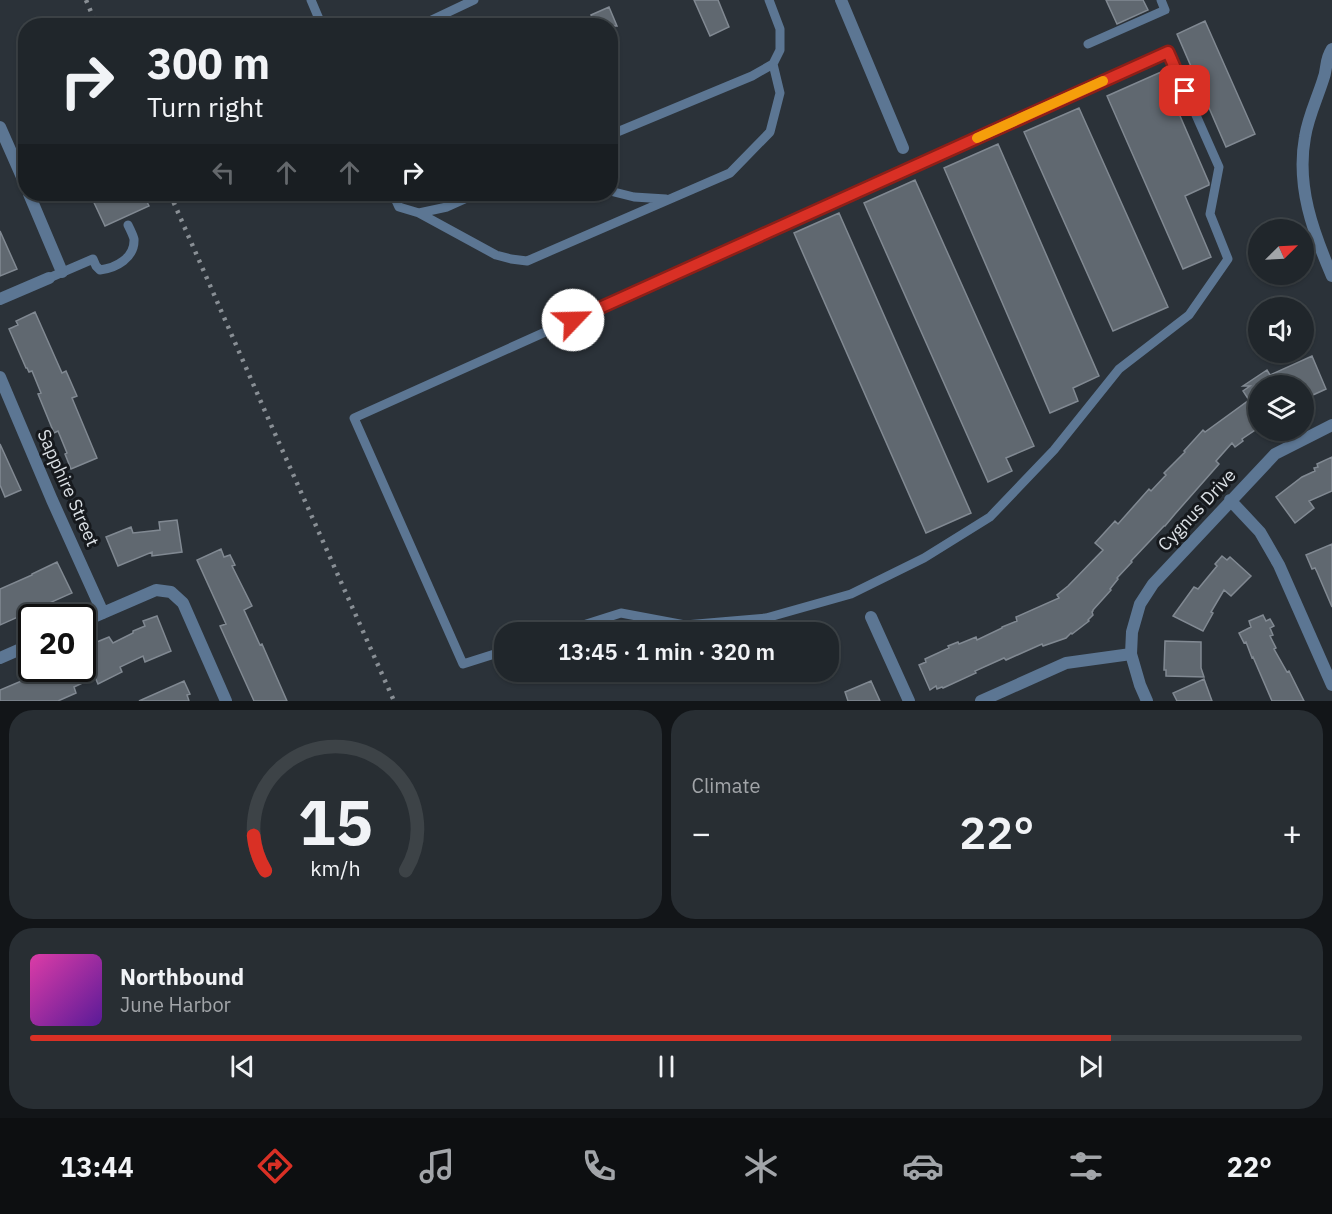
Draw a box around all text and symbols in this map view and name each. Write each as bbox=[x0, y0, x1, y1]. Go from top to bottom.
text: 300 m bbox=[147, 36, 270, 91]
icon: right bbox=[48, 42, 126, 120]
pin bbox=[1159, 65, 1210, 116]
icon: arrive bbox=[1168, 74, 1201, 107]
text: Turn right bbox=[147, 89, 264, 124]
icon: left bbox=[207, 156, 240, 189]
icon: ahead bbox=[270, 156, 303, 189]
icon: ahead bbox=[333, 156, 366, 189]
icon: right bbox=[396, 156, 429, 189]
north arrow bbox=[1248, 219, 1314, 285]
map controls bbox=[1248, 219, 1314, 441]
position arrow bbox=[541, 288, 605, 352]
button: sound bbox=[1248, 297, 1314, 363]
button: layers bbox=[1248, 375, 1314, 441]
street label: Sapphire Street bbox=[32, 426, 105, 550]
street label: Cygnus Drive bbox=[1153, 464, 1241, 556]
speed limit sign: 20 bbox=[18, 604, 96, 682]
text: 13:45 · 1 min · 320 m bbox=[558, 637, 775, 666]
text: Climate bbox=[692, 772, 760, 799]
text: 15 bbox=[298, 781, 373, 862]
text: 22° bbox=[959, 803, 1034, 861]
text: − bbox=[692, 811, 711, 854]
text: + bbox=[1282, 811, 1302, 854]
text: km/h bbox=[310, 855, 360, 883]
text: Northbound bbox=[120, 962, 244, 991]
text: June Harbor bbox=[120, 991, 231, 1018]
icon: previous bbox=[226, 1050, 259, 1083]
icon: pause bbox=[650, 1050, 683, 1083]
icon: next bbox=[1074, 1050, 1107, 1083]
icon: directions bbox=[254, 1145, 296, 1187]
icon: music bbox=[416, 1145, 458, 1187]
icon: phone bbox=[578, 1145, 620, 1187]
icon: climate bbox=[740, 1145, 782, 1187]
icon: car bbox=[902, 1145, 944, 1187]
icon: filters bbox=[1065, 1145, 1107, 1187]
text: 13:44 bbox=[60, 1149, 134, 1184]
text: 22° bbox=[1227, 1149, 1272, 1184]

